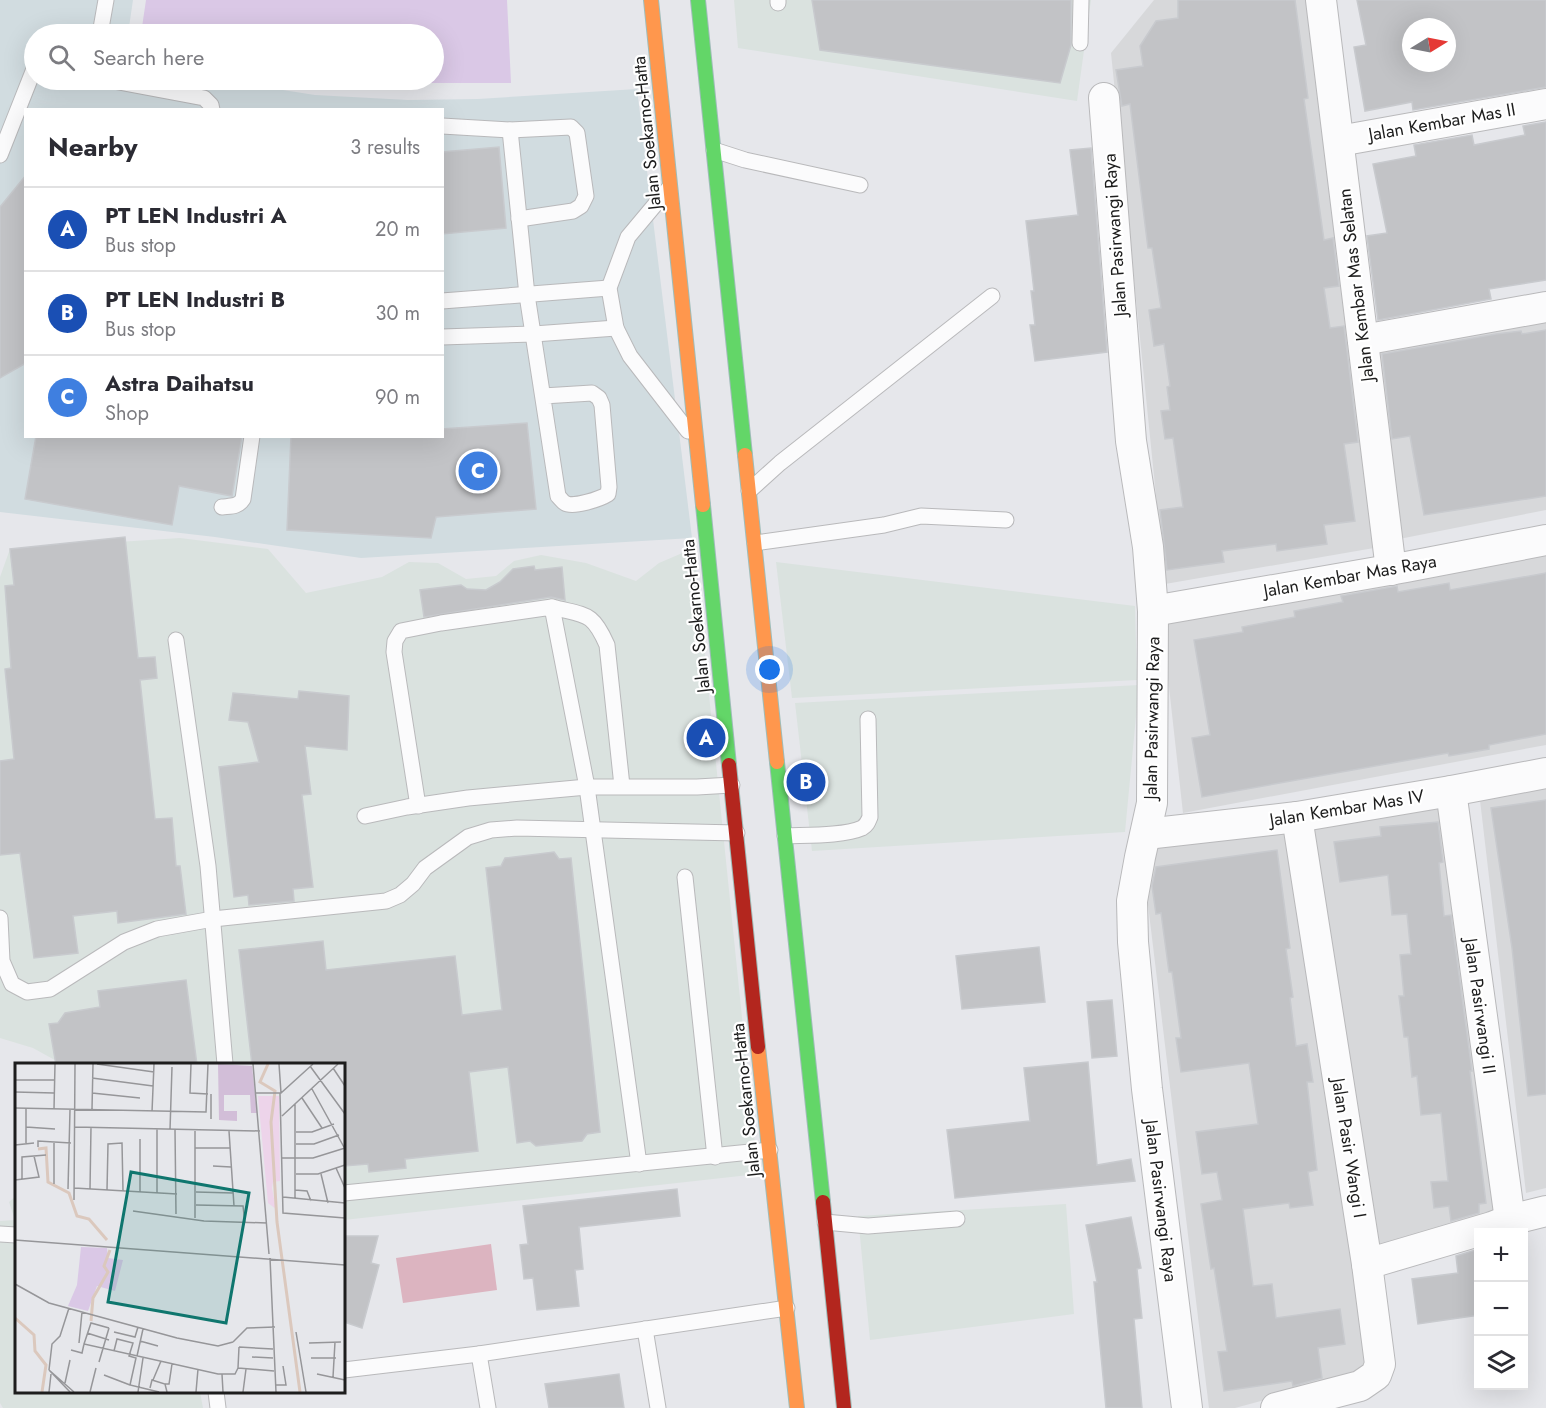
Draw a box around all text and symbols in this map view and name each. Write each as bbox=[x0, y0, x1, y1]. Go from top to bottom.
north arrow bbox=[1402, 18, 1456, 72]
search box bbox=[24, 24, 444, 90]
icon: search bbox=[45, 41, 78, 74]
text: Search here bbox=[93, 41, 204, 73]
street label: Jalan Soekarno-Hatta bbox=[626, 55, 668, 213]
street label: Jalan Kembar Mas II bbox=[1365, 96, 1518, 148]
text: Nearby bbox=[48, 128, 137, 166]
text: 3 results bbox=[350, 133, 420, 162]
street label: Jalan Pasirwangi Raya bbox=[1096, 153, 1134, 319]
street label: Jalan Kembar Mas Selatan bbox=[1331, 187, 1381, 385]
text: PT LEN Industri A bbox=[105, 199, 287, 231]
text: A bbox=[60, 215, 75, 244]
text: 20 m bbox=[375, 215, 420, 244]
text: Bus stop bbox=[105, 231, 176, 260]
text: PT LEN Industri B bbox=[105, 283, 285, 315]
text: B bbox=[61, 299, 74, 328]
text: 30 m bbox=[375, 299, 420, 328]
text: Bus stop bbox=[105, 315, 176, 344]
text: Astra Daihatsu bbox=[105, 367, 254, 399]
text: C bbox=[60, 383, 75, 412]
text: 90 m bbox=[375, 383, 420, 412]
text: Shop bbox=[105, 399, 149, 428]
pin: C bbox=[458, 448, 498, 494]
street label: Jalan Soekarno-Hatta bbox=[675, 538, 717, 696]
street label: Jalan Kembar Mas Raya bbox=[1260, 548, 1439, 604]
street label: Jalan Pasirwangi Raya bbox=[1138, 636, 1166, 802]
your location bbox=[755, 655, 784, 684]
pin: A bbox=[686, 716, 726, 760]
pin: B bbox=[786, 760, 826, 804]
street label: Jalan Kembar Mas IV bbox=[1266, 783, 1426, 833]
street label: Jalan Pasirwangi II bbox=[1457, 934, 1502, 1076]
street label: Jalan Soekarno-Hatta bbox=[725, 1022, 767, 1180]
inset map bbox=[15, 1063, 345, 1393]
street label: Jalan Pasir Wangi I bbox=[1325, 1074, 1373, 1220]
street label: Jalan Pasirwangi Raya bbox=[1138, 1116, 1184, 1284]
map controls bbox=[1474, 1228, 1528, 1390]
button: + bbox=[1474, 1228, 1528, 1282]
button: − bbox=[1474, 1282, 1528, 1336]
button: layers bbox=[1474, 1336, 1528, 1390]

